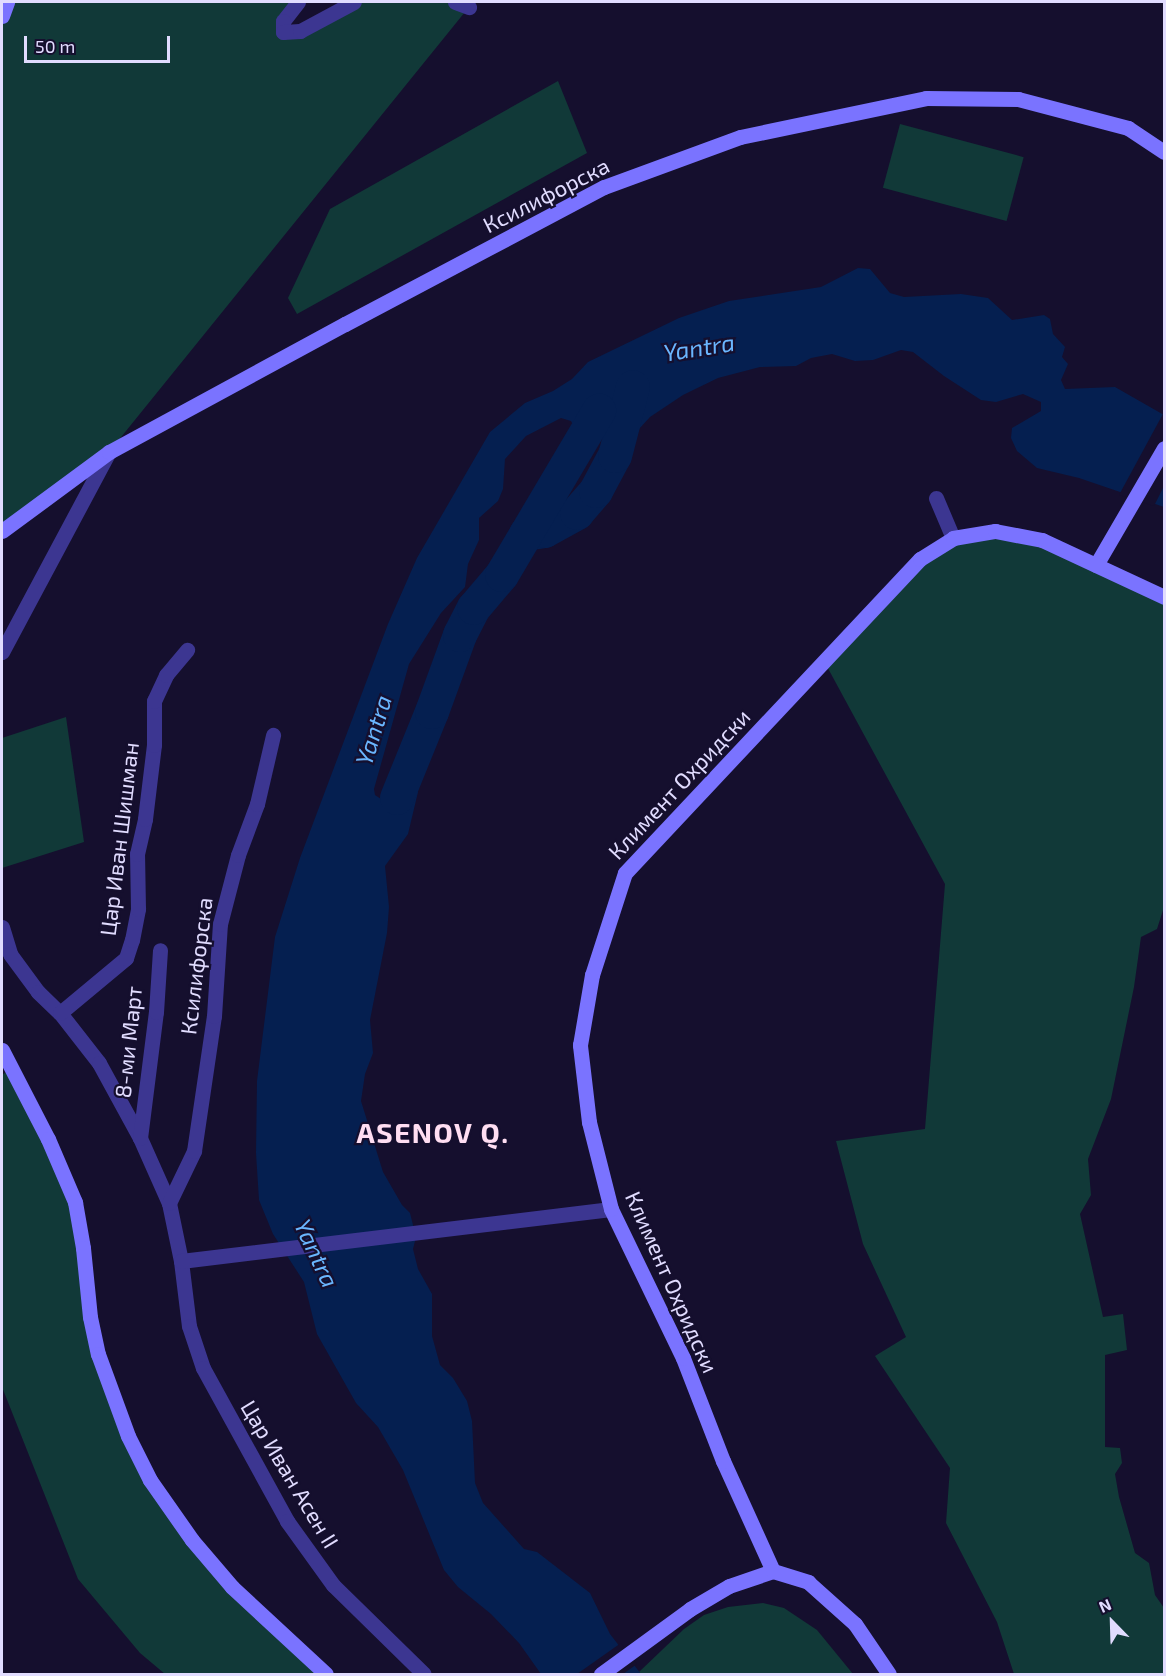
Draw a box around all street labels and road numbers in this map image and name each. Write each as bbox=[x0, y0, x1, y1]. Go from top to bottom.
street label: Ксилифорска bbox=[479, 152, 613, 238]
street label: Климент Охридски bbox=[603, 703, 755, 865]
street label: Цар Иван Шишман bbox=[94, 741, 144, 937]
street label: Ксилифорска bbox=[174, 896, 218, 1036]
street label: 8-ми Март bbox=[109, 985, 147, 1099]
street label: Климент Охридски bbox=[620, 1187, 724, 1377]
street label: Цар Иван Асен II bbox=[235, 1395, 345, 1553]

